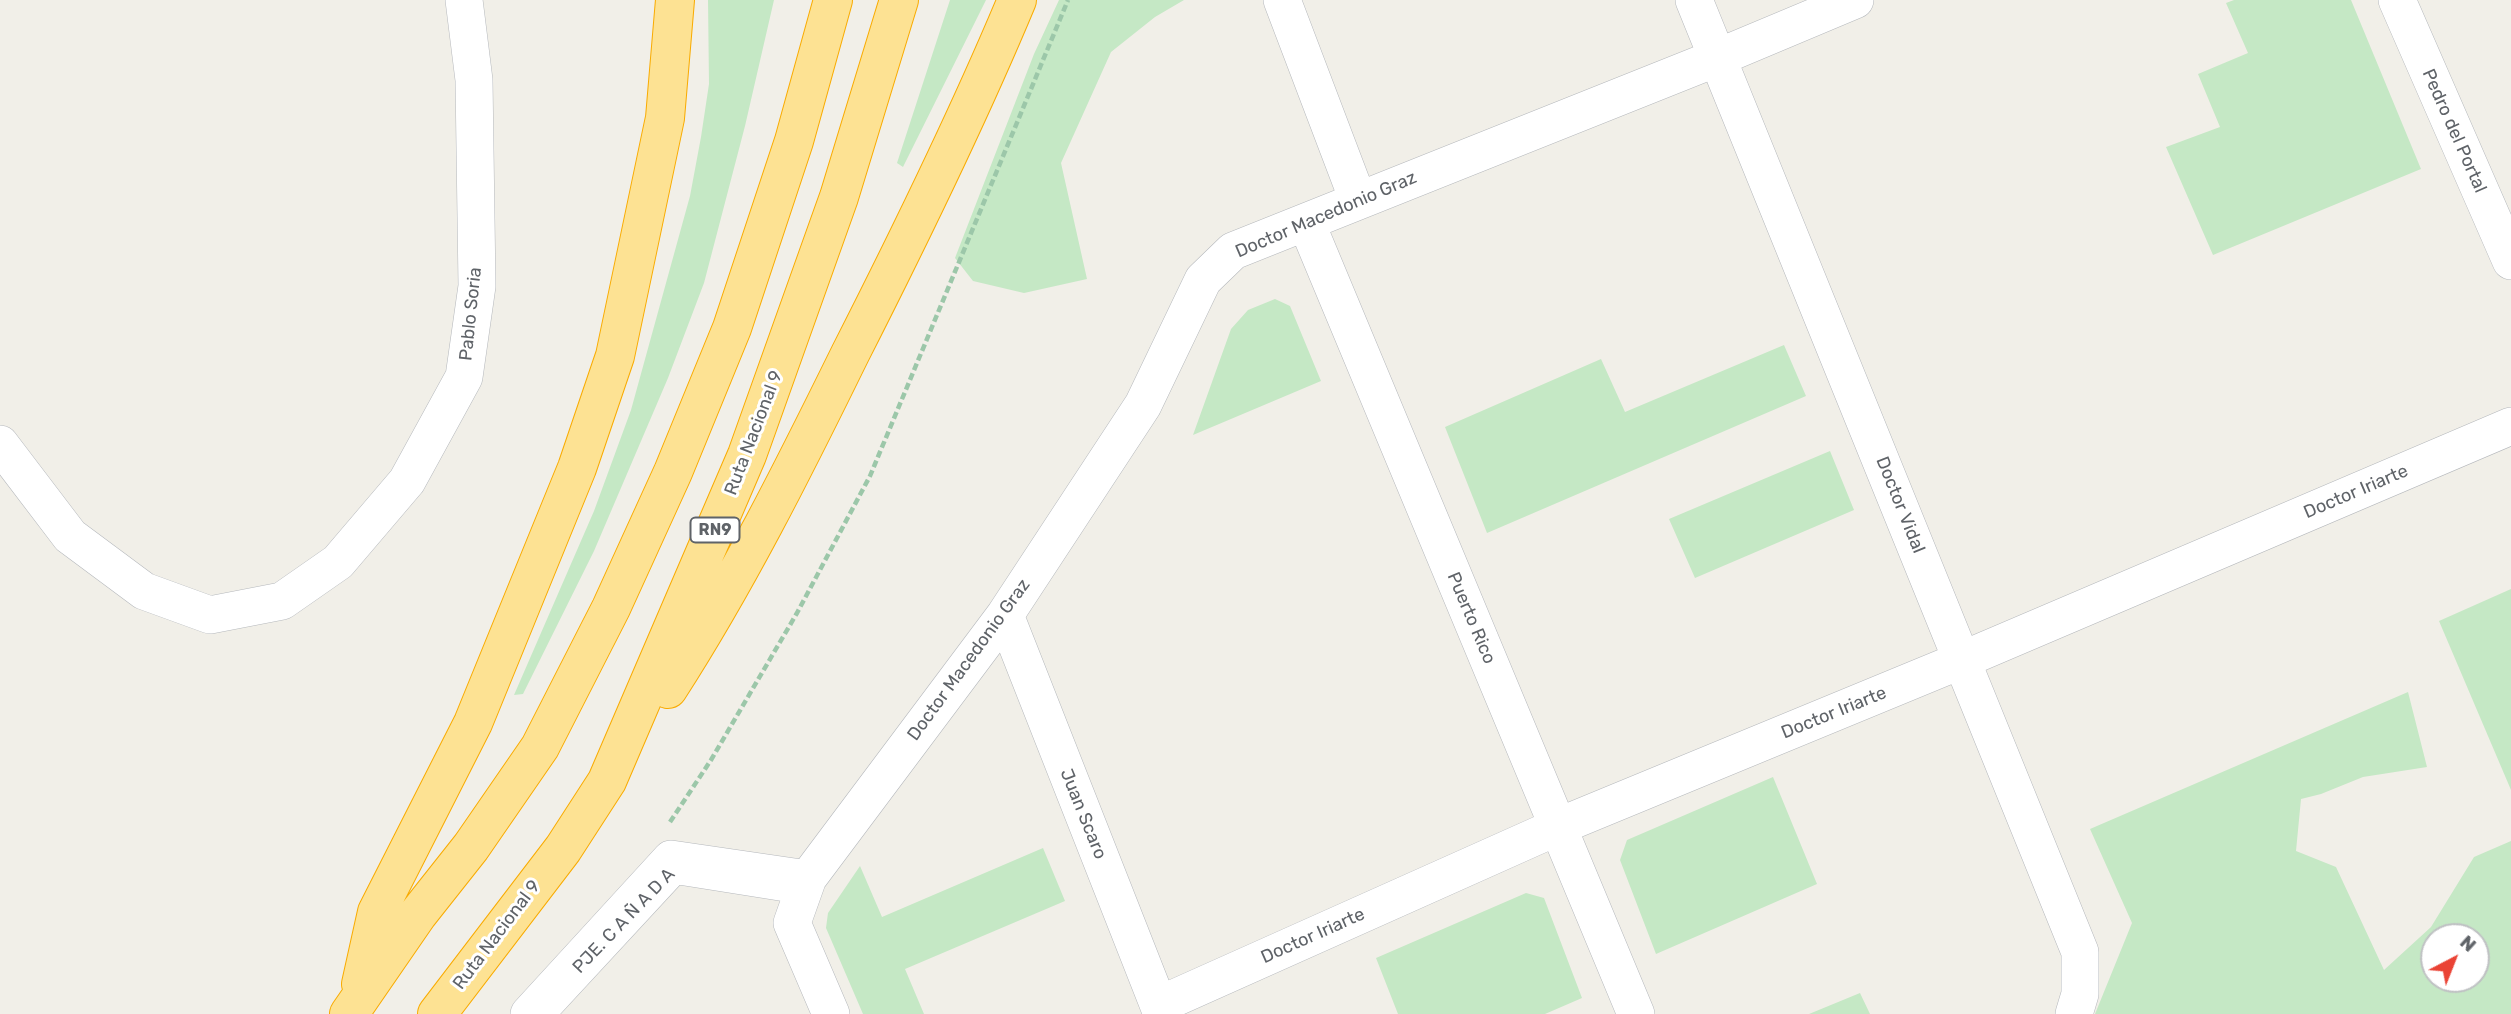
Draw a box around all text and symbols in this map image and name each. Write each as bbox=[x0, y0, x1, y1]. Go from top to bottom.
street label: Pedro del Portal bbox=[2417, 66, 2491, 196]
street label: Doctor Macedonio Graz bbox=[1232, 167, 1420, 263]
street label: Pablo Soria bbox=[455, 266, 487, 362]
street label: Ruta Nacional 9 bbox=[720, 368, 788, 498]
street label: Doctor Vidal bbox=[1871, 453, 1929, 557]
street label: Doctor Iriarte bbox=[2301, 460, 2411, 524]
road number: RN9 bbox=[690, 517, 740, 542]
street label: Puerto Rico bbox=[1442, 569, 1500, 667]
street label: Doctor Macedonio Graz bbox=[903, 575, 1035, 745]
street label: Doctor Iriarte bbox=[1778, 682, 1890, 744]
street label: Juan Scaro bbox=[1055, 766, 1111, 862]
street label: PJE. C A Ñ A D A bbox=[568, 864, 680, 978]
street label: Ruta Nacional 9 bbox=[449, 876, 545, 994]
street label: Doctor Iriarte bbox=[1258, 904, 1368, 968]
north arrow bbox=[2420, 923, 2490, 993]
text: N bbox=[2455, 930, 2481, 957]

